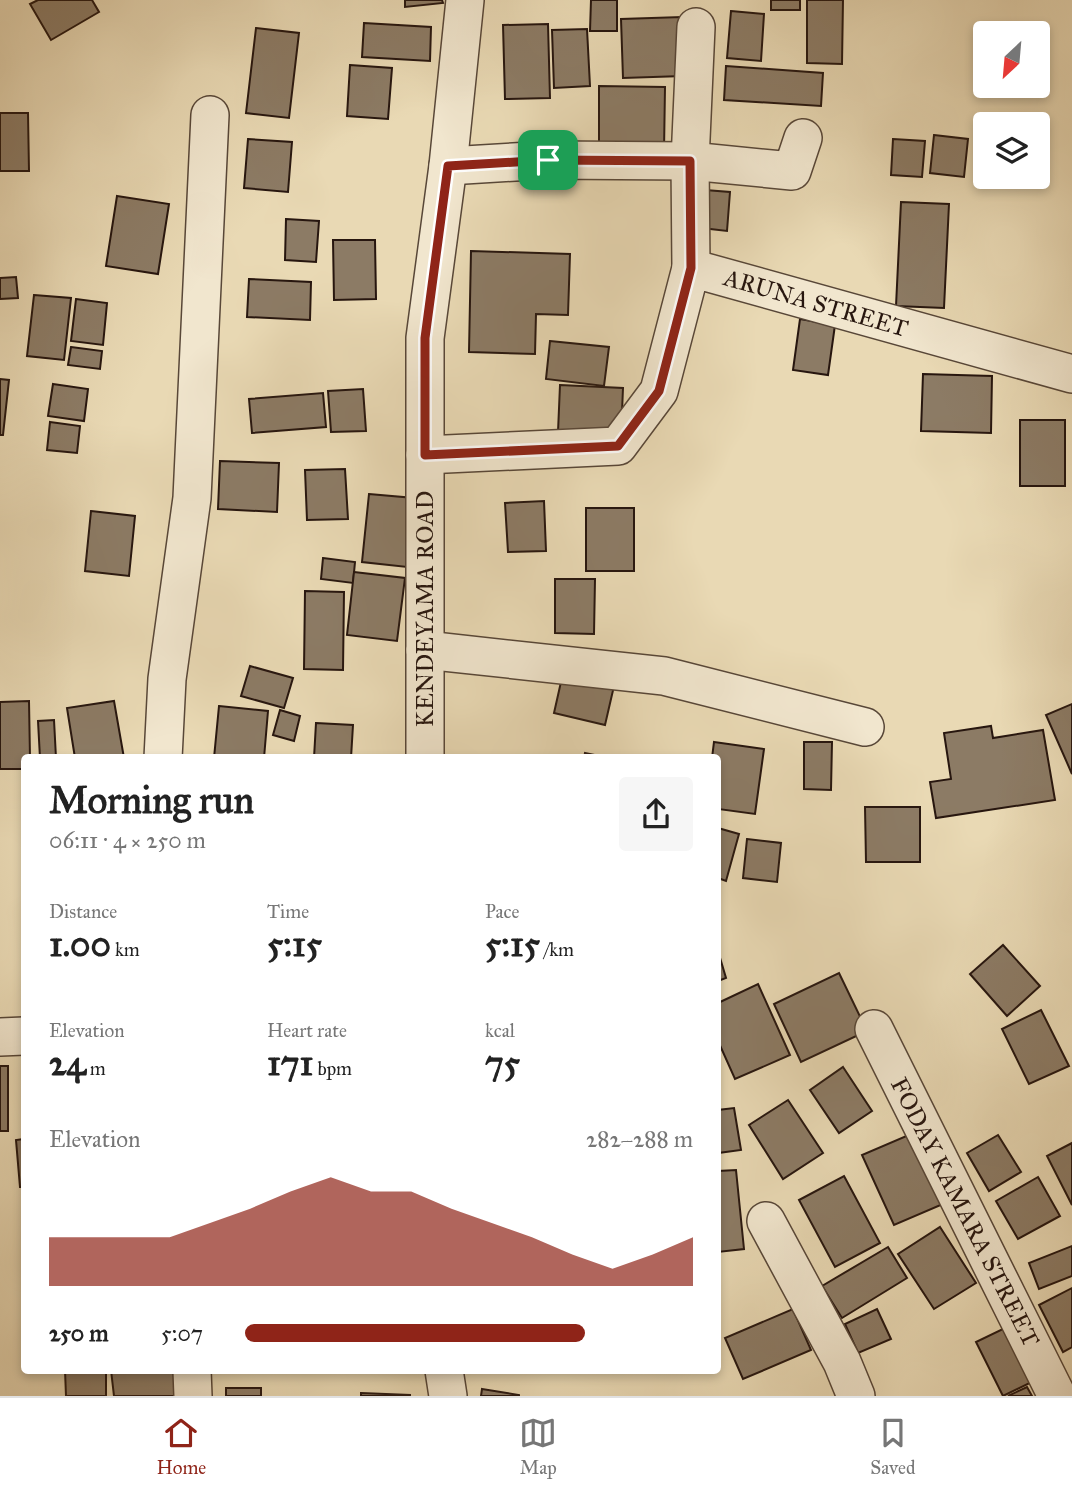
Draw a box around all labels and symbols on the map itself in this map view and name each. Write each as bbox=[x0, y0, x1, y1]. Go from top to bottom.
north arrow bbox=[973, 21, 1050, 98]
pin bbox=[518, 130, 578, 190]
street label: ARUNA STREET bbox=[719, 262, 912, 344]
street label: KENDEYAMA ROAD bbox=[410, 491, 440, 727]
street label: FODAY KAMARA STREET bbox=[884, 1072, 1046, 1352]

